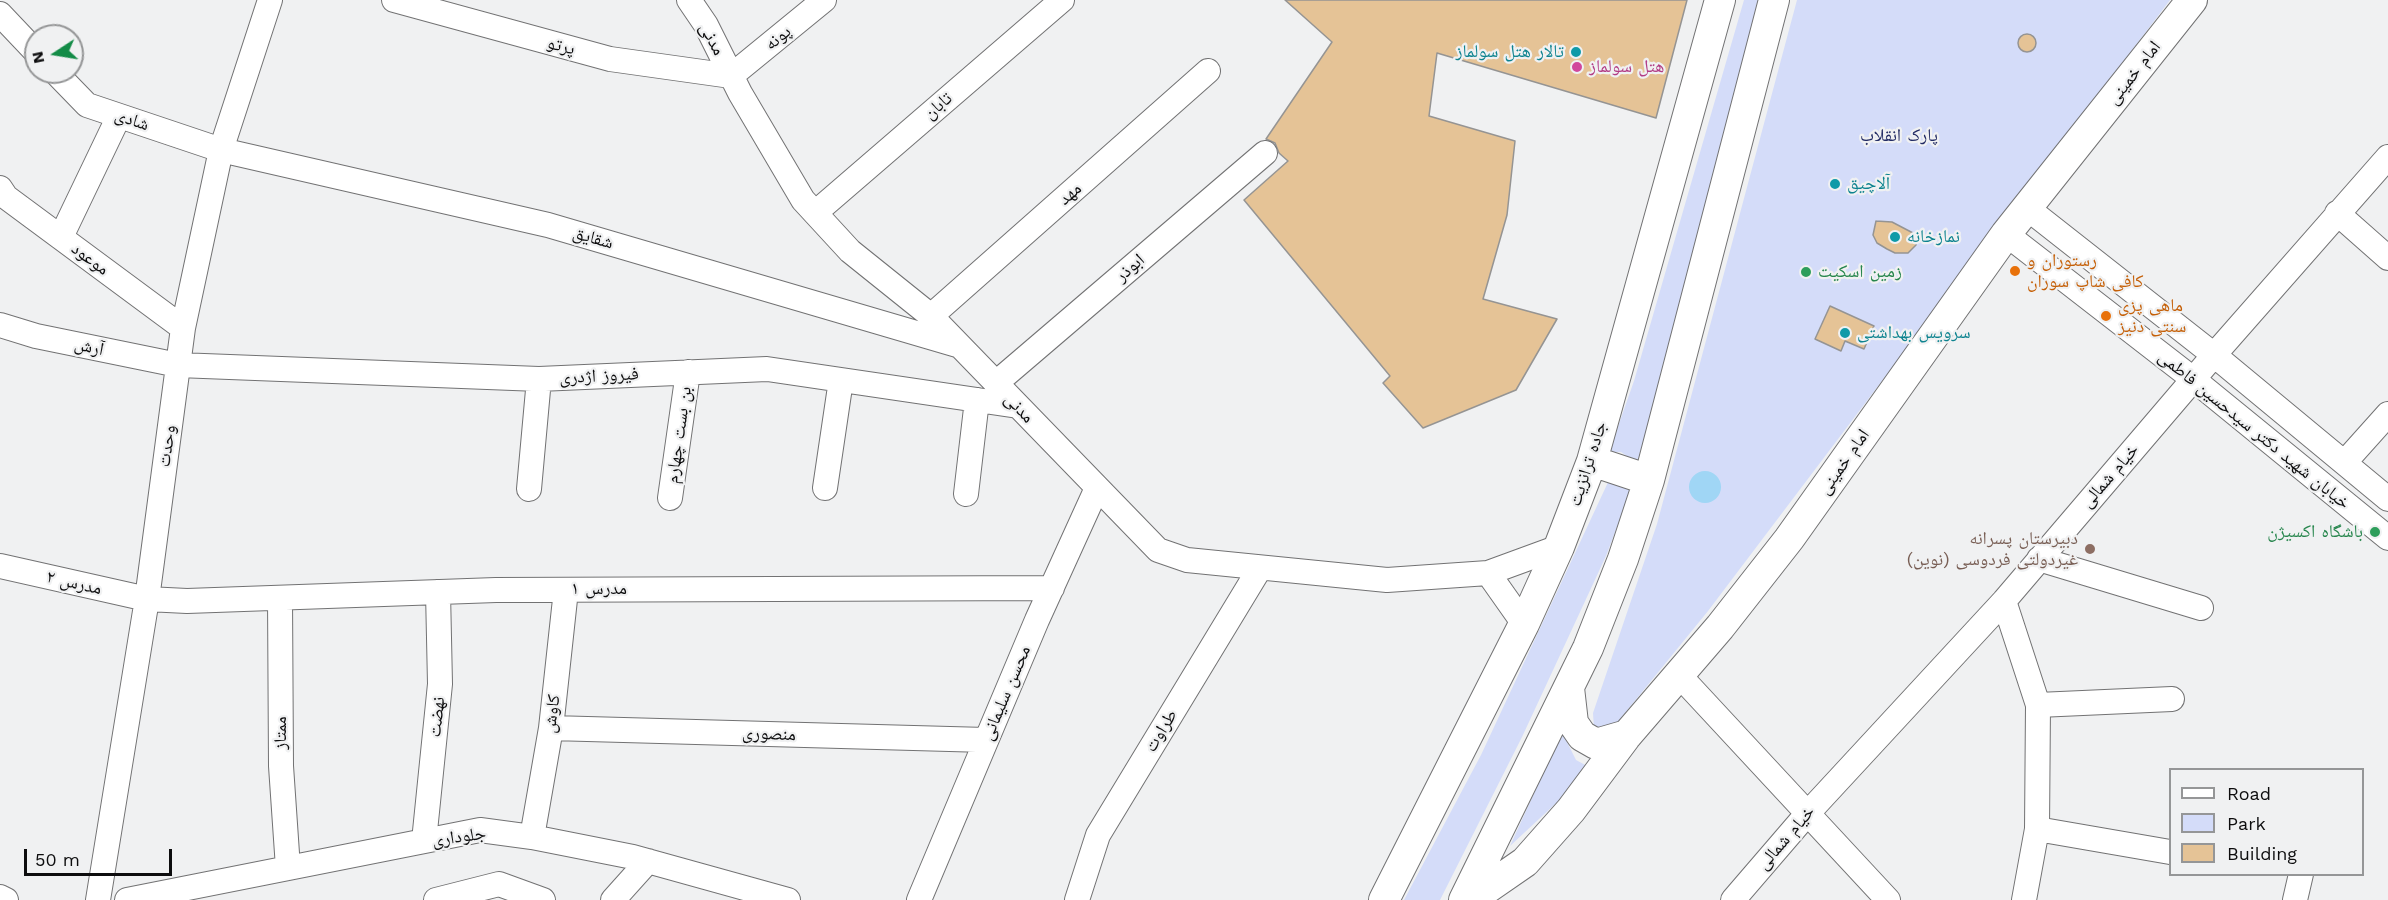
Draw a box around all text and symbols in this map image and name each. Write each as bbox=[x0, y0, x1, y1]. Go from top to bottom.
street label: مدنی bbox=[694, 19, 730, 59]
street label: پونه bbox=[760, 21, 796, 55]
north arrow bbox=[24, 24, 84, 84]
street label: پرتو bbox=[545, 32, 577, 60]
street label: امام خمینی bbox=[2102, 37, 2166, 109]
place label: تالار هتل سولماز bbox=[1455, 41, 1564, 63]
marker: تالار هتل سولماز bbox=[1569, 45, 1583, 59]
text: N bbox=[27, 50, 48, 65]
place label: هتل سولماز bbox=[1589, 56, 1664, 78]
marker: هتل سولماز bbox=[1570, 60, 1584, 74]
street label: تابان bbox=[919, 88, 957, 124]
street label: شادی bbox=[112, 104, 152, 136]
park label: پارک انقلاب bbox=[1860, 125, 1938, 147]
place label: آلاچیق bbox=[1847, 173, 1890, 195]
marker: آلاچیق bbox=[1828, 177, 1842, 191]
street label: مهد bbox=[1054, 178, 1086, 210]
street label: شقایق bbox=[570, 222, 616, 254]
place label: نمازخانه bbox=[1907, 226, 1960, 248]
marker: نمازخانه bbox=[1888, 230, 1902, 244]
street label: موعود bbox=[67, 238, 113, 280]
street label: ابوذر bbox=[1111, 249, 1149, 287]
place label: رستوران و کافی شاپ سوران bbox=[2027, 250, 2144, 292]
place label: زمین اسکیت bbox=[1818, 261, 1902, 283]
marker: رستوران و کافی شاپ سوران bbox=[2008, 264, 2022, 278]
marker: زمین اسکیت bbox=[1799, 265, 1813, 279]
place label: ماهی پزی سنتی دنیز bbox=[2118, 295, 2186, 338]
marker: ماهی پزی سنتی دنیز bbox=[2099, 309, 2113, 323]
place label: سرویس بهداشتی bbox=[1857, 322, 1970, 344]
marker: سرویس بهداشتی bbox=[1838, 326, 1852, 340]
street label: آرش bbox=[72, 333, 106, 361]
street label: خیابان شهید دکتر سیدحسین فاطمی bbox=[2154, 346, 2354, 514]
street label: فیروز اژدری bbox=[559, 363, 639, 389]
street label: بن بست چهارم bbox=[661, 385, 697, 485]
street label: مدنی bbox=[999, 388, 1039, 428]
street label: جاده ترانزیت bbox=[1564, 419, 1612, 509]
street label: وحدت bbox=[153, 424, 181, 468]
street label: امام خمینی bbox=[1814, 425, 1874, 499]
street label: خیام شمالی bbox=[2076, 440, 2144, 512]
place label: باشگاه اکسیژن bbox=[2267, 521, 2363, 543]
marker: باشگاه اکسیژن bbox=[2368, 525, 2382, 539]
place label: دبیرستان پسرانه غیردولتی فردوسی (نوین) bbox=[1907, 528, 2078, 570]
marker: دبیرستان پسرانه غیردولتی فردوسی (نوین) bbox=[2083, 542, 2097, 556]
street label: مدرس ۲ bbox=[44, 566, 104, 600]
street label: مدرس ۱ bbox=[571, 578, 627, 600]
street label: محسن سلیمانی bbox=[976, 642, 1036, 744]
street label: کاوش bbox=[539, 693, 565, 735]
street label: نهضت bbox=[424, 696, 450, 738]
street label: طراوت bbox=[1140, 706, 1182, 756]
street label: ممتاز bbox=[270, 716, 292, 750]
street label: منصوری bbox=[742, 722, 796, 746]
legend bbox=[2169, 768, 2364, 876]
text: Road bbox=[2227, 783, 2271, 804]
street label: خیام شمالی bbox=[1752, 802, 1820, 874]
text: Park bbox=[2227, 813, 2266, 834]
street label: جلوداری bbox=[431, 823, 487, 851]
scale bar bbox=[27, 837, 176, 875]
text: Building bbox=[2227, 843, 2297, 864]
text: 50 m bbox=[35, 849, 80, 870]

